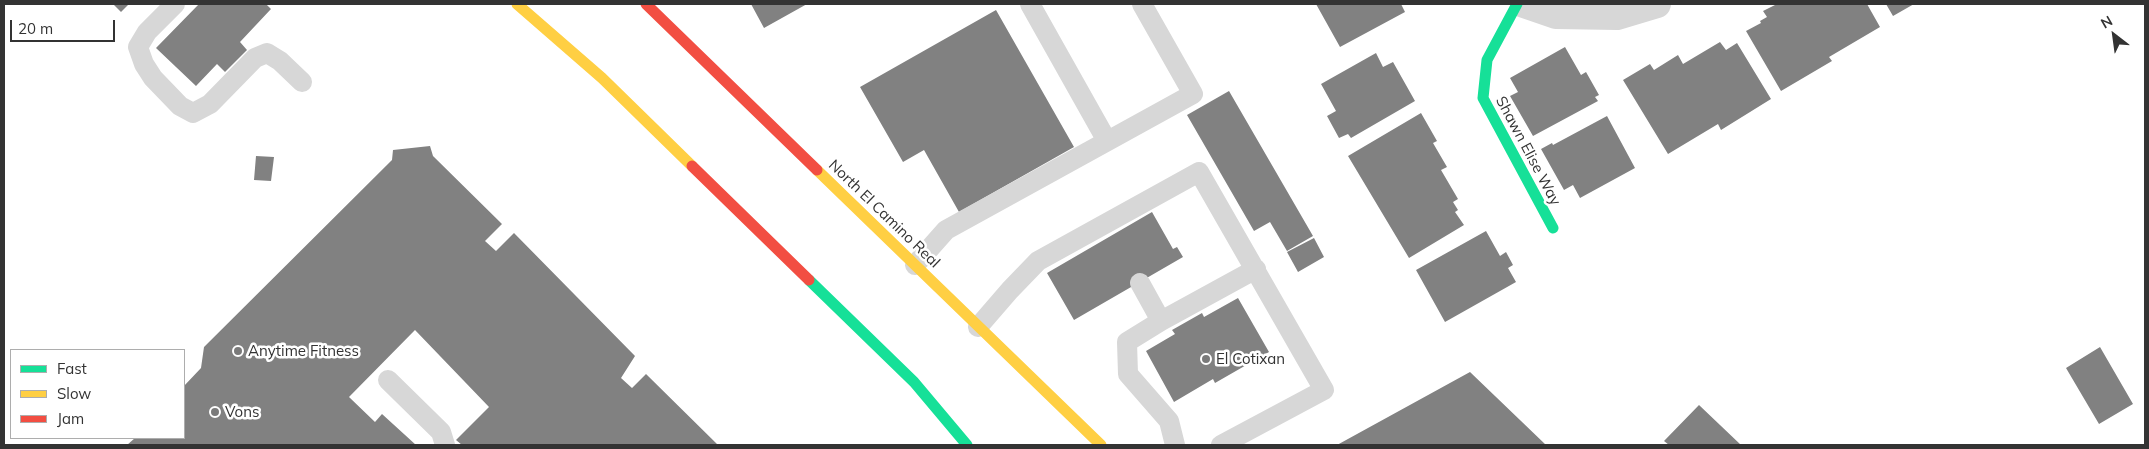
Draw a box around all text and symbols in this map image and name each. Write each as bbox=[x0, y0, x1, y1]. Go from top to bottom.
scale bar bbox=[12, 10, 118, 42]
north arrow bbox=[2089, 10, 2139, 60]
text: N bbox=[2097, 12, 2116, 32]
text: 20 m bbox=[18, 19, 53, 38]
street label: Shawn Elise Way bbox=[1492, 93, 1564, 209]
street label: North El Camino Real bbox=[825, 156, 943, 272]
place label: Anytime Fitness bbox=[248, 342, 359, 360]
marker: Anytime Fitness bbox=[232, 345, 244, 357]
legend bbox=[10, 349, 185, 439]
place label: El Cotixan bbox=[1216, 350, 1285, 368]
marker: El Cotixan bbox=[1200, 353, 1212, 365]
text: Fast bbox=[57, 359, 87, 378]
text: Slow bbox=[57, 384, 91, 403]
place label: Vons bbox=[225, 403, 259, 421]
marker: Vons bbox=[209, 406, 221, 418]
text: Jam bbox=[57, 409, 84, 428]

